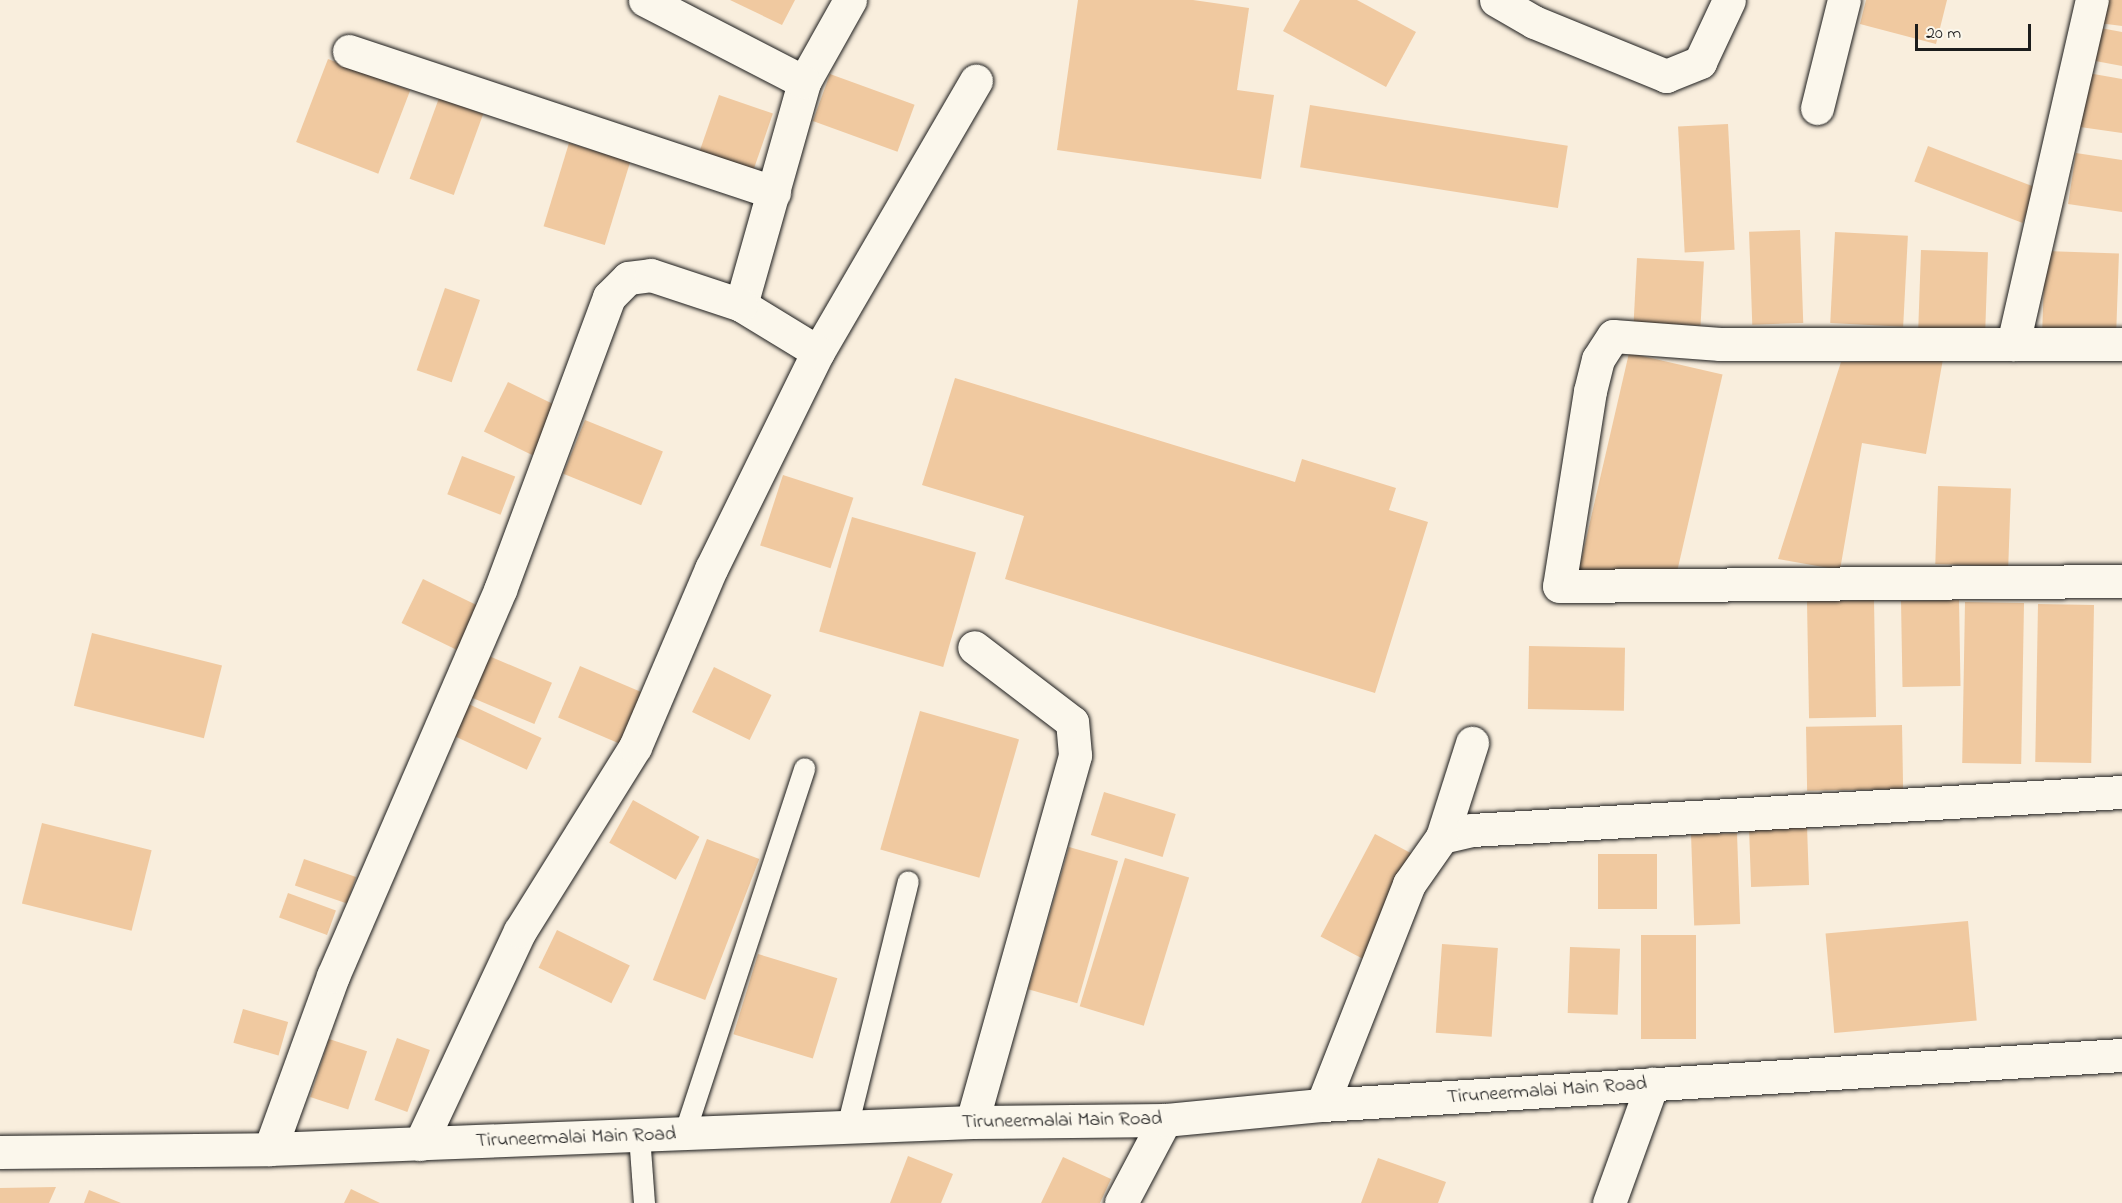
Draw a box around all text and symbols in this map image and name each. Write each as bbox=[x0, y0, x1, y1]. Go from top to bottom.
scale bar bbox=[1918, 12, 2034, 50]
text: 20 m bbox=[1926, 21, 1961, 47]
street label: Tiruneermalai Main Road bbox=[1446, 1072, 1648, 1110]
street label: Tiruneermalai Main Road bbox=[962, 1107, 1162, 1135]
street label: Tiruneermalai Main Road bbox=[475, 1123, 677, 1153]

